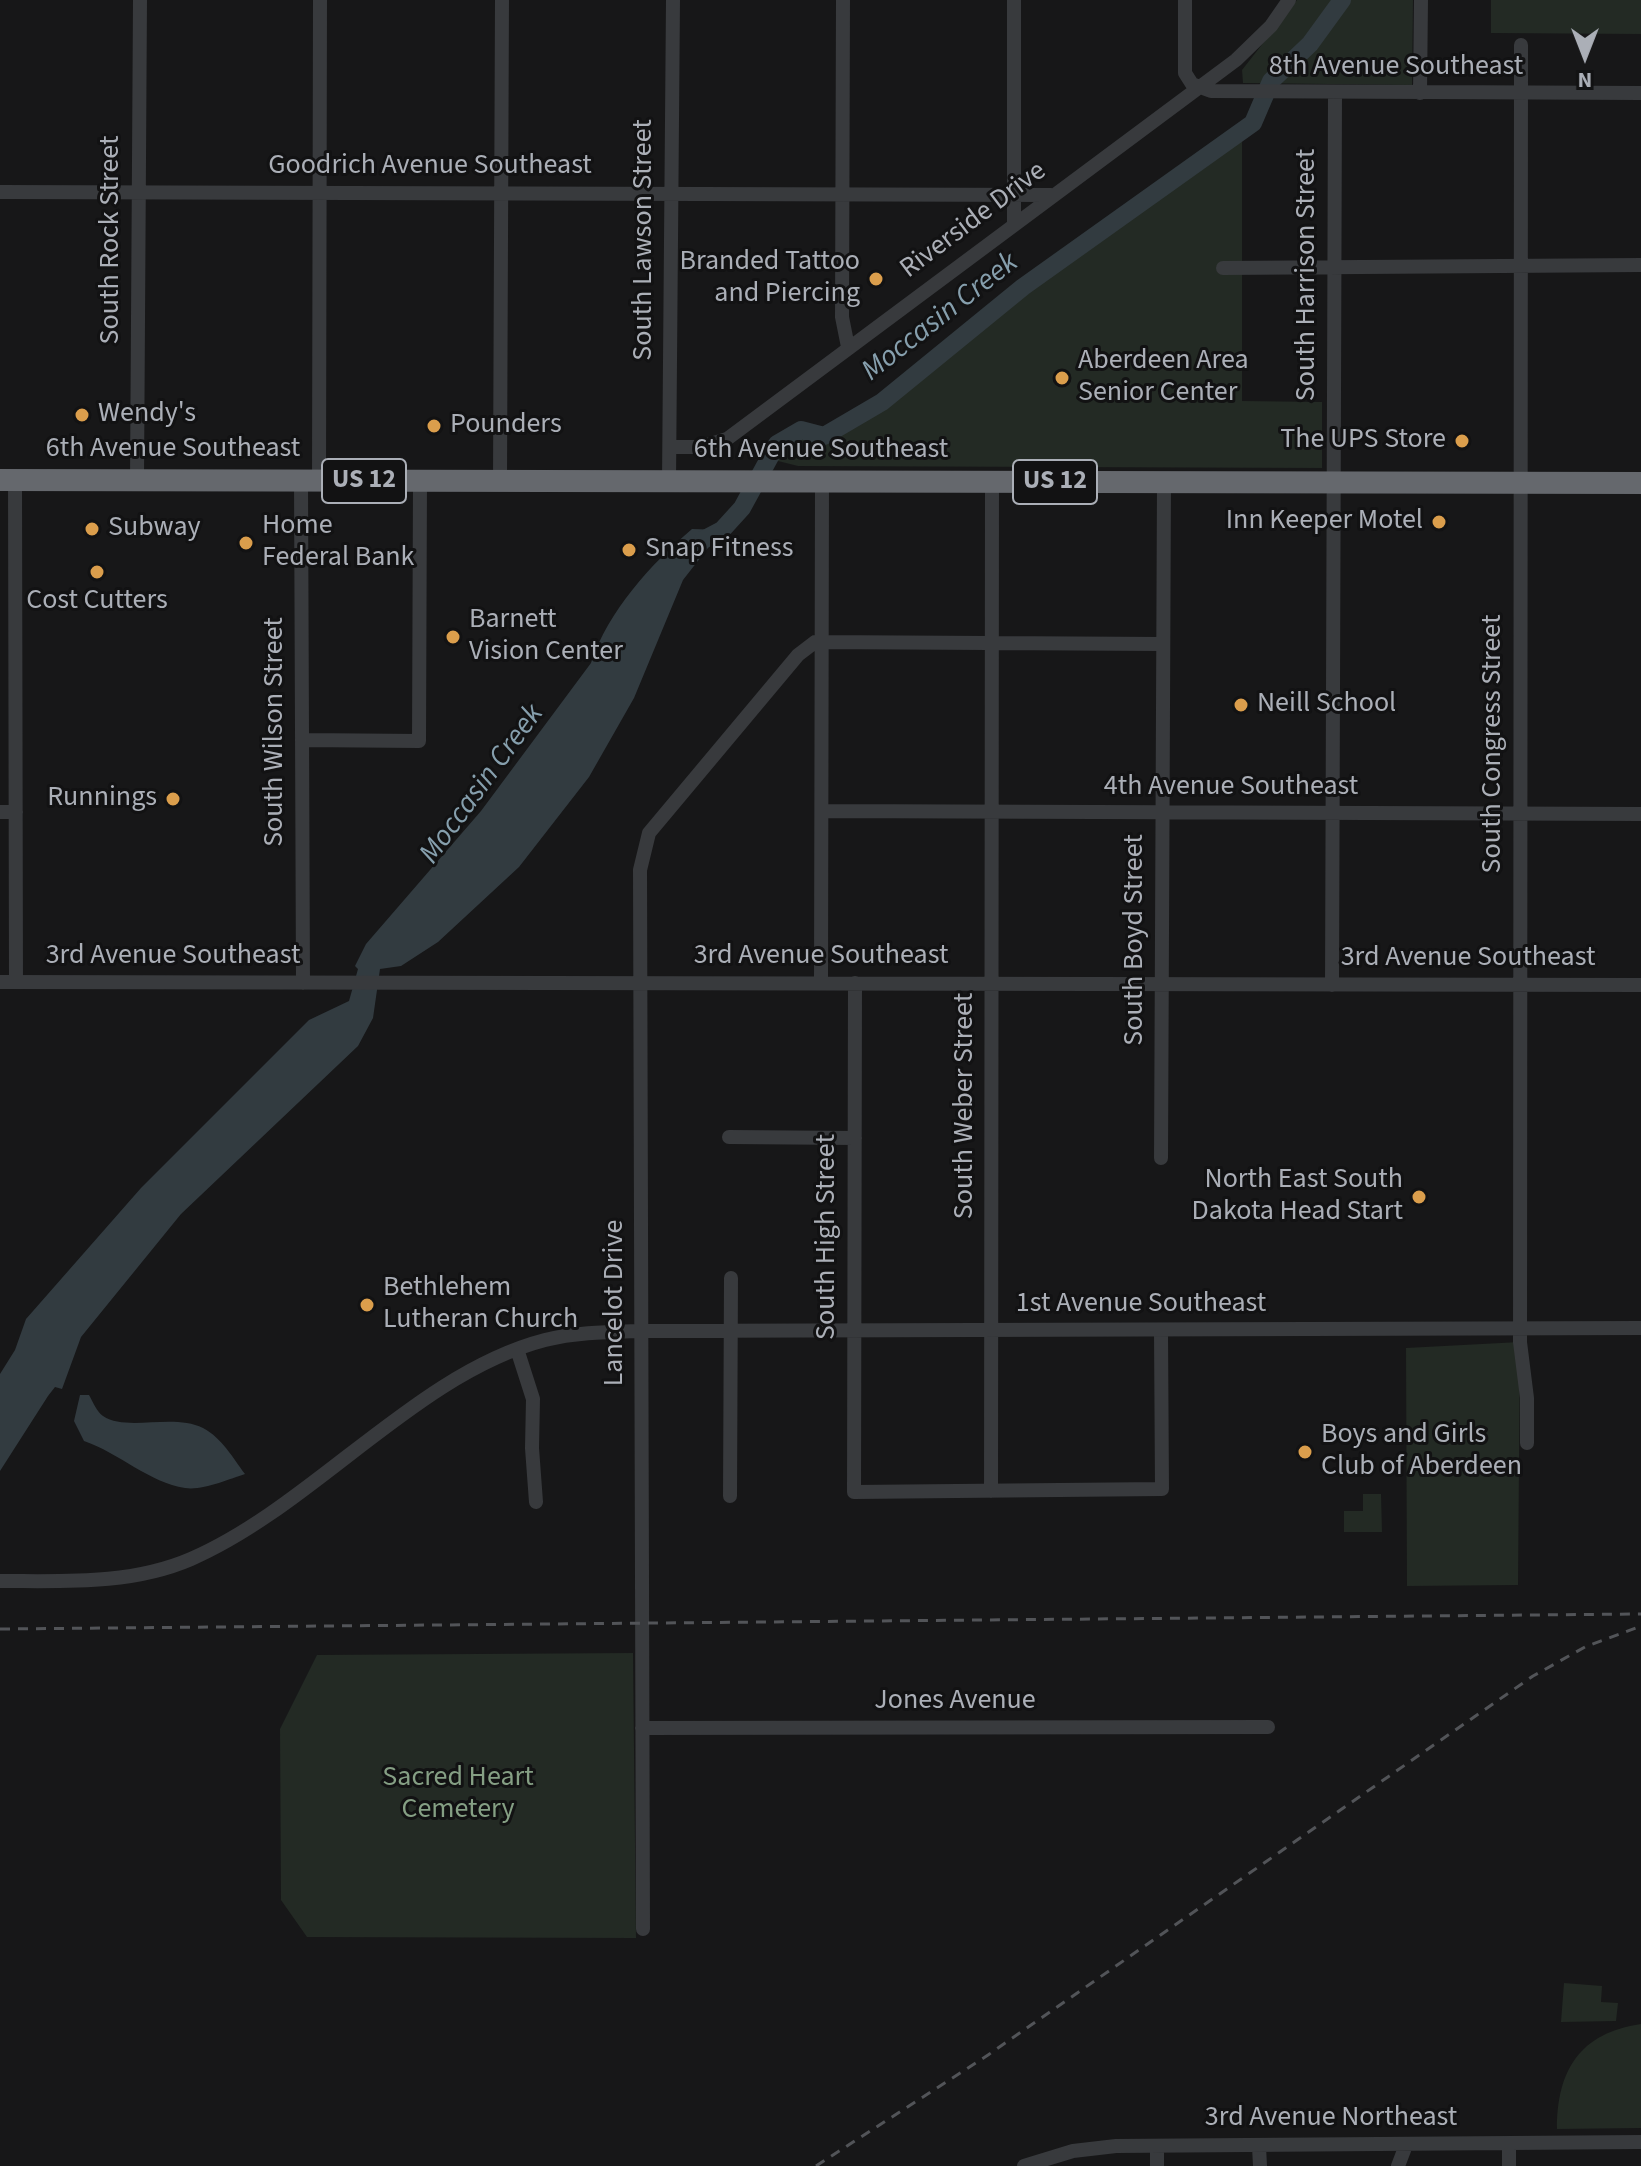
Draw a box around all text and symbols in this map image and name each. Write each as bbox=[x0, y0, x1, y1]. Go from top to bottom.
north arrow bbox=[1545, 16, 1625, 96]
street label: 8th Avenue Southeast bbox=[1269, 51, 1523, 85]
text: N bbox=[1578, 64, 1592, 96]
street label: South Lawson Street bbox=[628, 119, 662, 361]
street label: South Rock Street bbox=[95, 136, 129, 344]
street label: South Harrison Street bbox=[1291, 149, 1325, 401]
street label: Goodrich Avenue Southeast bbox=[268, 150, 592, 184]
street label: Riverside Drive bbox=[895, 155, 1053, 287]
place label: Branded Tattoo and Piercing bbox=[679, 246, 860, 312]
water label: Moccasin Creek bbox=[856, 246, 1026, 390]
marker: Branded Tattoo and Piercing bbox=[867, 270, 885, 288]
place label: Aberdeen Area Senior Center bbox=[1078, 345, 1248, 411]
marker: Aberdeen Area Senior Center bbox=[1053, 369, 1071, 387]
place label: Wendy's bbox=[98, 398, 196, 432]
marker: Wendy's bbox=[73, 406, 91, 424]
place label: Pounders bbox=[450, 409, 562, 443]
marker: Pounders bbox=[425, 417, 443, 435]
place label: The UPS Store bbox=[1280, 424, 1446, 458]
marker: The UPS Store bbox=[1453, 432, 1471, 450]
street label: 6th Avenue Southeast bbox=[46, 433, 300, 467]
street label: 6th Avenue Southeast bbox=[694, 434, 948, 468]
road number: US 12 bbox=[322, 459, 406, 503]
road number: US 12 bbox=[1013, 460, 1097, 504]
place label: Inn Keeper Motel bbox=[1226, 505, 1423, 539]
place label: Home Federal Bank bbox=[262, 510, 414, 576]
place label: Subway bbox=[108, 512, 201, 546]
marker: Inn Keeper Motel bbox=[1430, 513, 1448, 531]
marker: Subway bbox=[83, 520, 101, 538]
place label: Snap Fitness bbox=[645, 533, 793, 567]
marker: Home Federal Bank bbox=[237, 534, 255, 552]
marker: Snap Fitness bbox=[620, 541, 638, 559]
marker: Cost Cutters bbox=[88, 563, 106, 581]
place label: Cost Cutters bbox=[26, 585, 168, 619]
place label: Barnett Vision Center bbox=[469, 604, 623, 670]
street label: South Congress Street bbox=[1477, 615, 1511, 873]
street label: South Wilson Street bbox=[259, 617, 293, 847]
marker: Barnett Vision Center bbox=[444, 628, 462, 646]
place label: Neill School bbox=[1257, 688, 1396, 722]
marker: Neill School bbox=[1232, 696, 1250, 714]
water label: Moccasin Creek bbox=[413, 698, 553, 872]
street label: 4th Avenue Southeast bbox=[1104, 771, 1358, 805]
place label: Runnings bbox=[47, 782, 157, 816]
marker: Runnings bbox=[164, 790, 182, 808]
street label: South Boyd Street bbox=[1119, 834, 1153, 1046]
street label: 3rd Avenue Southeast bbox=[46, 940, 300, 974]
street label: 3rd Avenue Southeast bbox=[694, 940, 948, 974]
street label: 3rd Avenue Southeast bbox=[1341, 942, 1595, 976]
street label: South Weber Street bbox=[949, 993, 983, 1219]
street label: South High Street bbox=[811, 1134, 845, 1340]
place label: North East South Dakota Head Start bbox=[1192, 1164, 1403, 1230]
marker: North East South Dakota Head Start bbox=[1410, 1188, 1428, 1206]
street label: Lancelot Drive bbox=[599, 1220, 633, 1386]
place label: Bethlehem Lutheran Church bbox=[383, 1272, 578, 1338]
street label: 1st Avenue Southeast bbox=[1016, 1288, 1266, 1322]
marker: Bethlehem Lutheran Church bbox=[358, 1296, 376, 1314]
place label: Boys and Girls Club of Aberdeen bbox=[1321, 1419, 1522, 1485]
marker: Boys and Girls Club of Aberdeen bbox=[1296, 1443, 1314, 1461]
street label: Jones Avenue bbox=[874, 1685, 1036, 1719]
park label: Sacred Heart Cemetery bbox=[382, 1762, 534, 1828]
street label: 3rd Avenue Northeast bbox=[1205, 2102, 1457, 2136]

